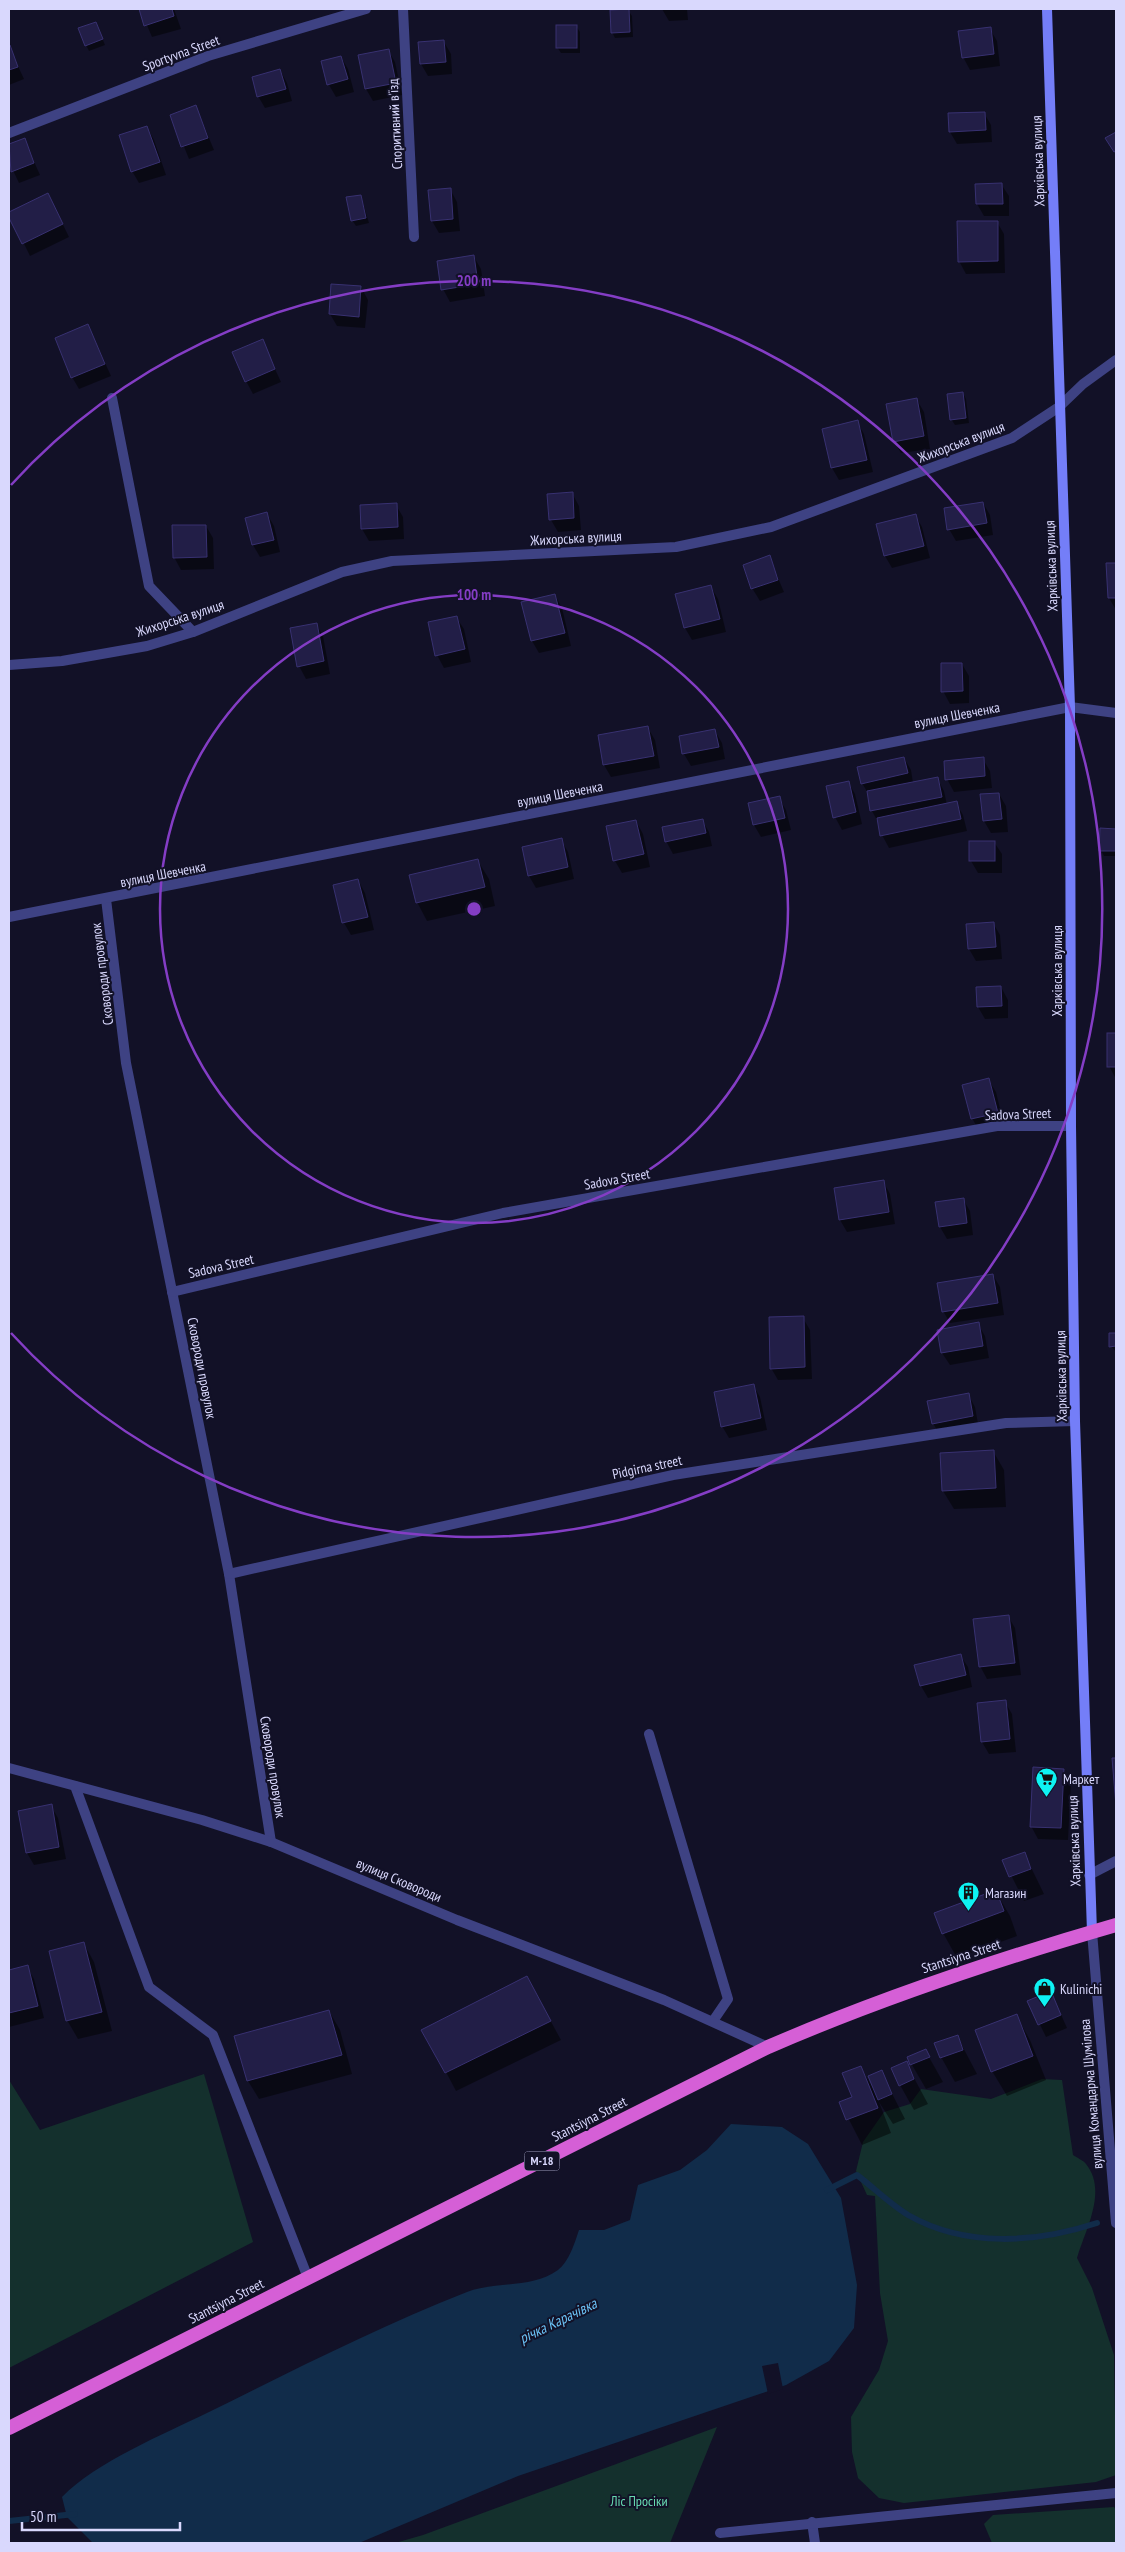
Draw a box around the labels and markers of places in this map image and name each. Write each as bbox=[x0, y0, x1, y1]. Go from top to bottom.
centre of rings bbox=[465, 900, 483, 918]
supermarket icon: Маркет bbox=[1035, 1767, 1059, 1798]
place label: Маркет bbox=[1063, 1770, 1100, 1788]
building icon: Магазин bbox=[957, 1881, 981, 1912]
place label: Магазин bbox=[985, 1884, 1026, 1902]
shop icon: Kulinichi bbox=[1032, 1977, 1056, 2008]
place label: Kulinichi bbox=[1060, 1980, 1102, 1998]

